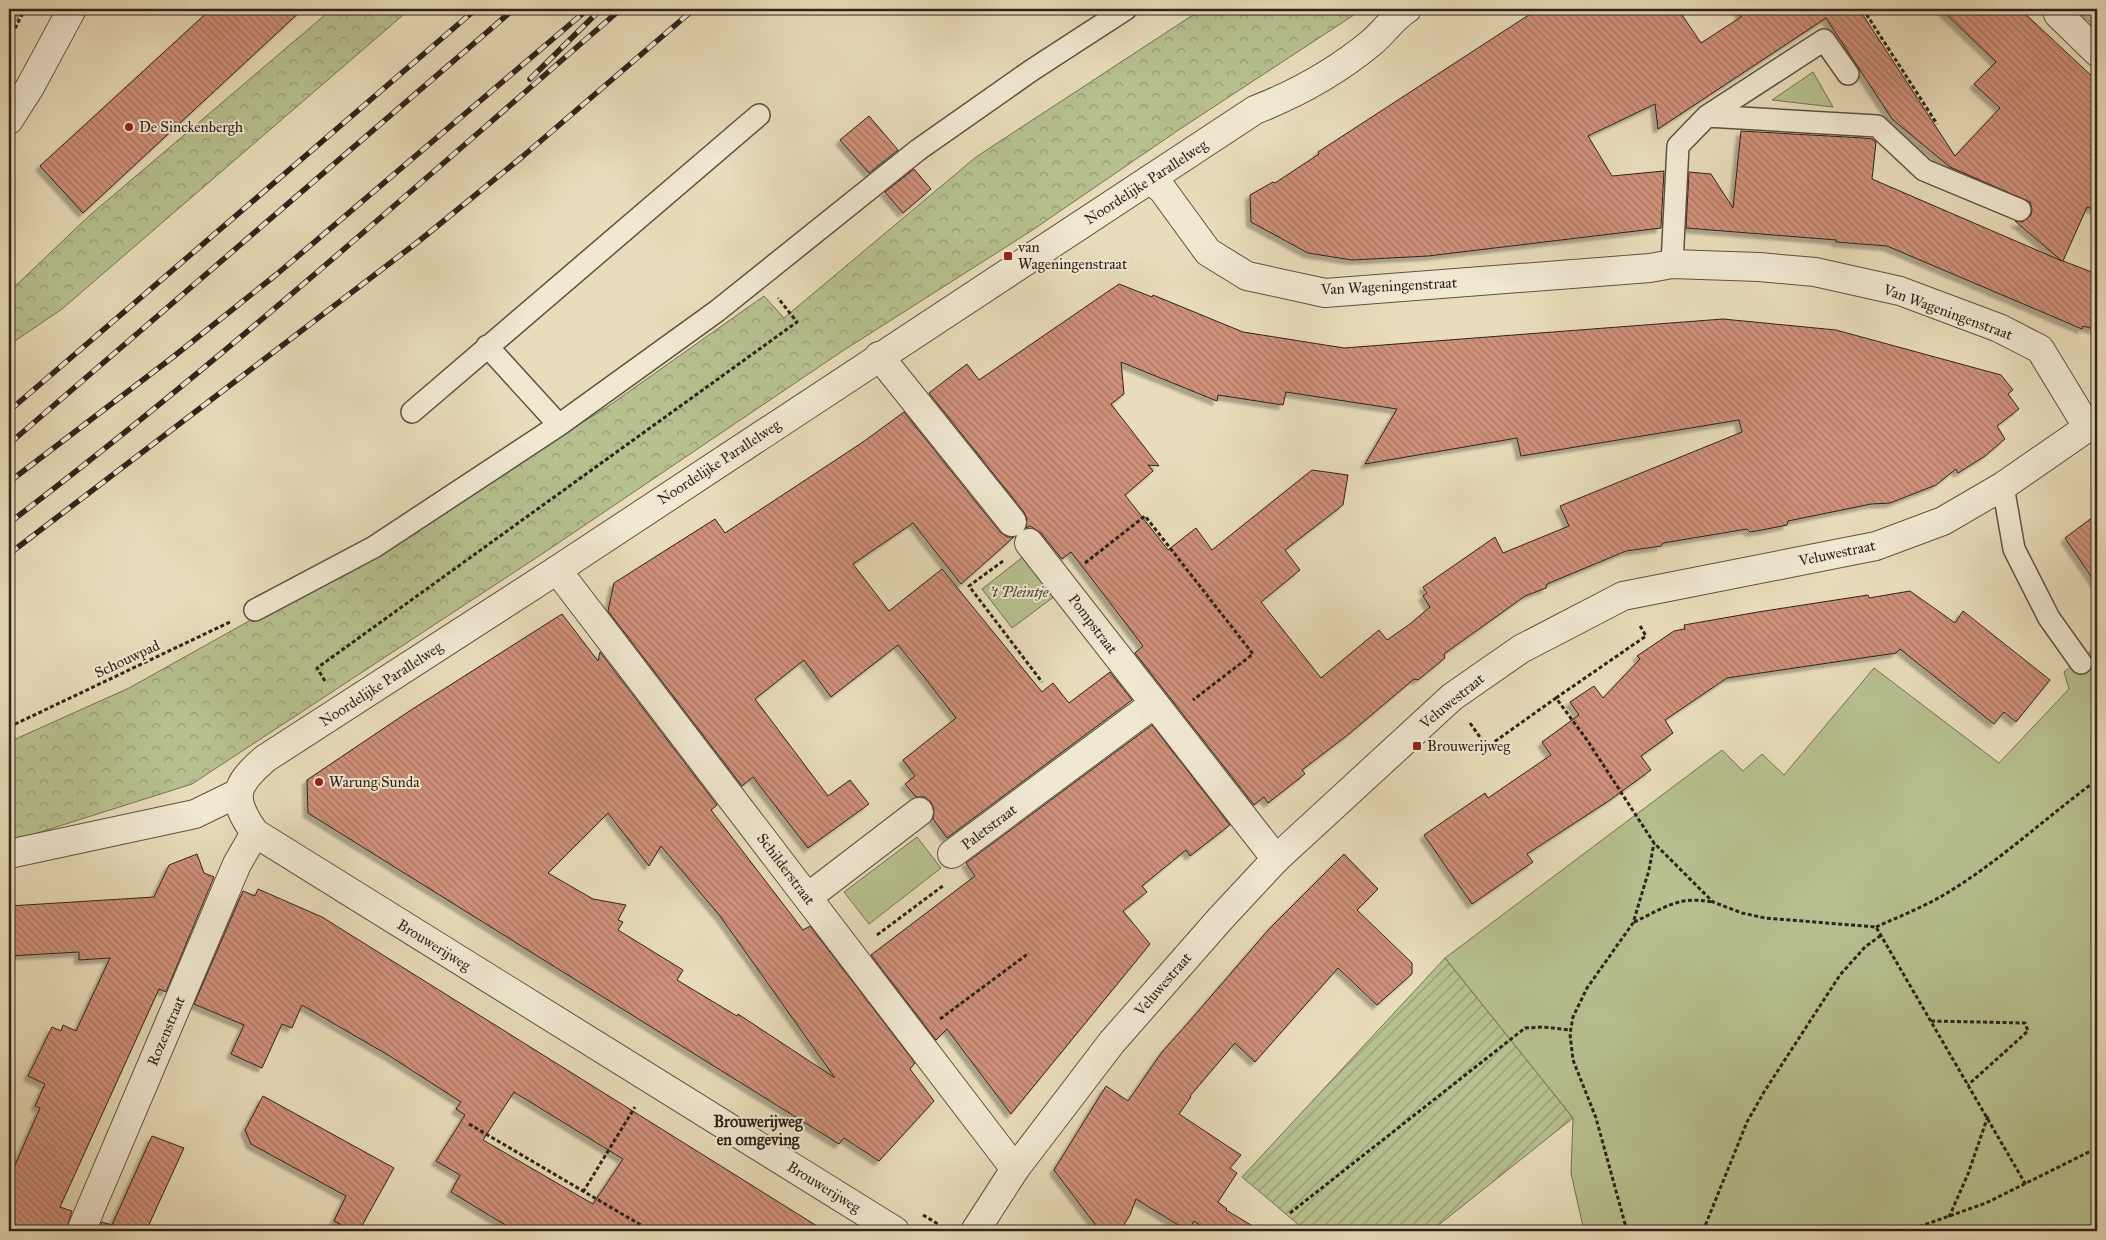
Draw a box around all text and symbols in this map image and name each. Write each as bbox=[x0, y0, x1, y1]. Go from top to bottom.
place label: De Sinckenbergh bbox=[139, 118, 244, 136]
marker: De Sinckenbergh bbox=[123, 121, 135, 133]
street label: Noordelijke Parallelweg bbox=[1081, 135, 1212, 228]
place label: van Wageningenstraat bbox=[1017, 238, 1128, 273]
marker: van Wageningenstraat bbox=[1002, 250, 1014, 262]
street label: Van Wageningenstraat bbox=[1320, 273, 1458, 299]
street label: Van Wageningenstraat bbox=[1880, 280, 2016, 344]
street label: Noordelijke Parallelweg bbox=[654, 415, 785, 508]
street label: Veluwestraat bbox=[1796, 536, 1878, 570]
park label: 't Pleintje bbox=[990, 583, 1049, 601]
street label: Pompstraat bbox=[1065, 590, 1122, 658]
street label: Schouwpad bbox=[91, 636, 163, 682]
street label: Noordelijke Parallelweg bbox=[316, 637, 447, 730]
street label: Veluwestraat bbox=[1415, 669, 1488, 733]
place label: Brouwerijweg bbox=[1427, 737, 1511, 755]
marker: Brouwerijweg bbox=[1411, 740, 1423, 752]
place label: Warung Sunda bbox=[329, 773, 420, 791]
marker: Warung Sunda bbox=[313, 776, 325, 788]
street label: Paletstraat bbox=[958, 800, 1021, 854]
street label: Schilderstraat bbox=[753, 830, 819, 909]
street label: Brouwerijweg bbox=[394, 915, 475, 975]
street label: Veluwestraat bbox=[1130, 948, 1196, 1020]
street label: Rozenstraat bbox=[143, 993, 189, 1068]
district label: Brouwerijweg en omgeving bbox=[714, 1112, 803, 1150]
street label: Brouwerijweg bbox=[784, 1157, 865, 1217]

